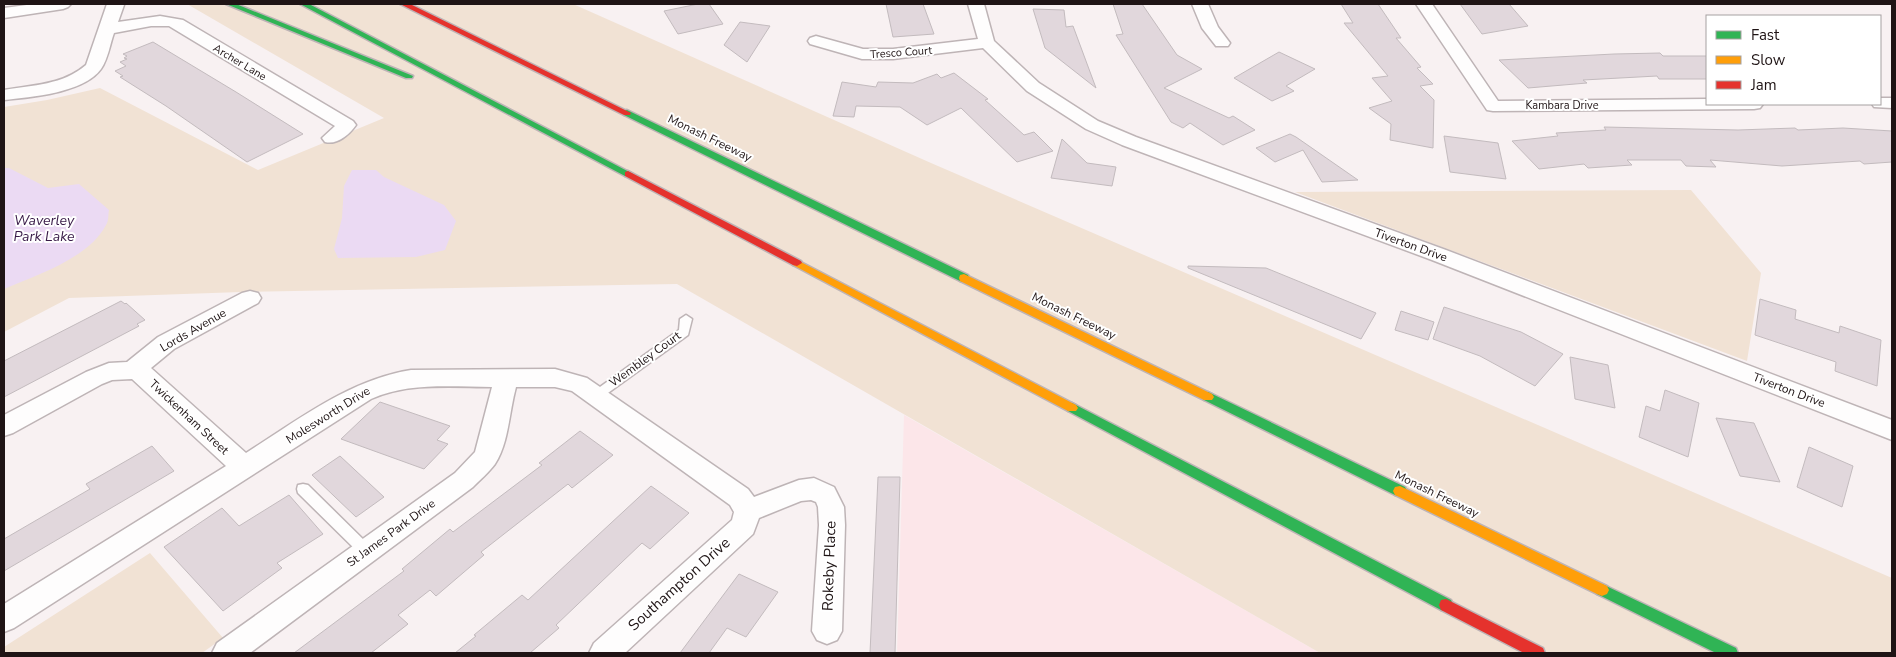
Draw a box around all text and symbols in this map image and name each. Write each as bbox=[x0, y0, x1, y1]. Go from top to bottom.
legend bbox=[1706, 15, 1881, 105]
text: Fast bbox=[1751, 25, 1780, 45]
street label: Archer Lane bbox=[210, 41, 269, 84]
street label: Tresco Court bbox=[870, 43, 933, 62]
text: Slow bbox=[1751, 50, 1786, 70]
text: Jam bbox=[1750, 75, 1777, 95]
street label: Kambara Drive bbox=[1526, 98, 1599, 113]
street label: Monash Freeway bbox=[665, 111, 755, 166]
water label: Waverley Park Lake bbox=[14, 211, 75, 246]
street label: Tiverton Drive bbox=[1372, 224, 1450, 266]
street label: Monash Freeway bbox=[1029, 289, 1119, 344]
street label: Lords Avenue bbox=[157, 305, 229, 355]
street label: Wembley Court bbox=[606, 327, 685, 390]
street label: Tiverton Drive bbox=[1751, 369, 1827, 411]
street label: Twickenham Street bbox=[146, 376, 233, 459]
street label: Molesworth Drive bbox=[283, 383, 373, 447]
street label: Monash Freeway bbox=[1392, 467, 1482, 522]
street label: St James Park Drive bbox=[343, 495, 439, 571]
street label: Rokeby Place bbox=[817, 520, 841, 612]
street label: Southampton Drive bbox=[624, 533, 734, 635]

